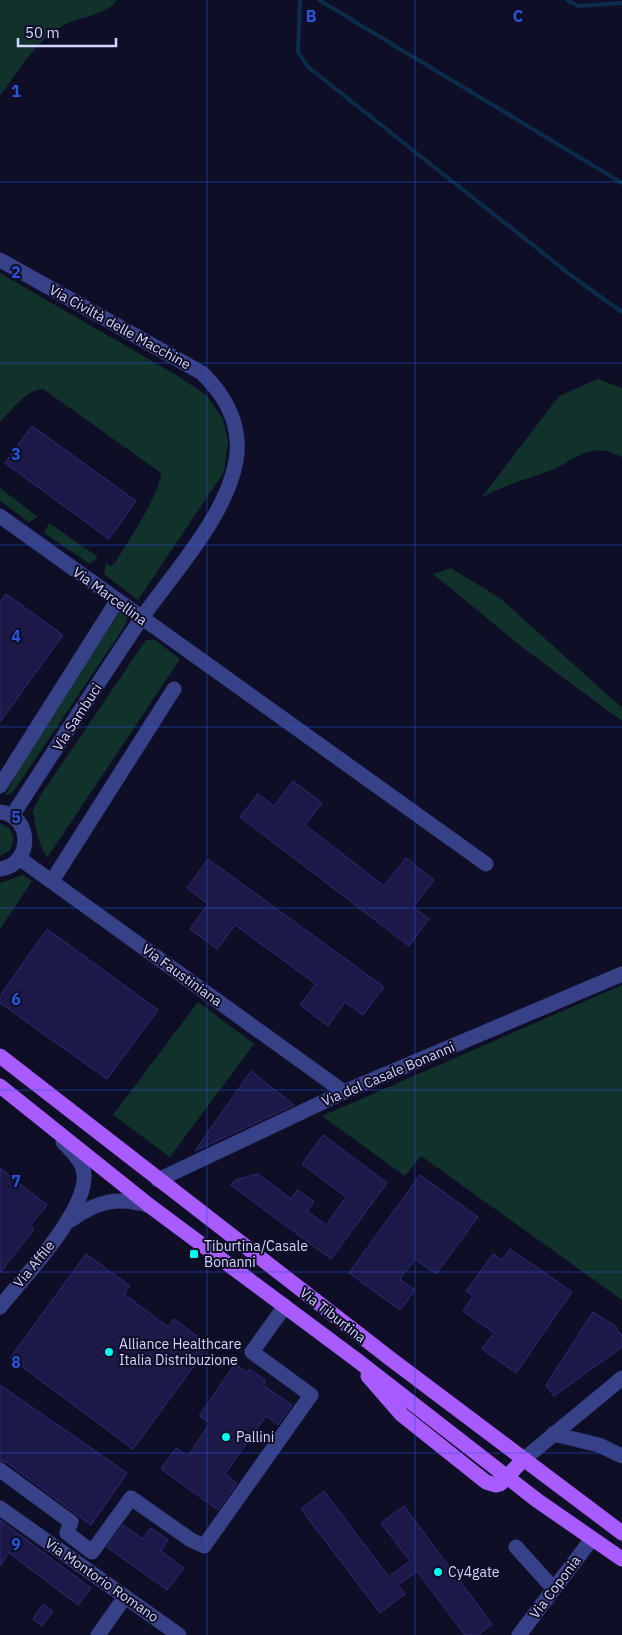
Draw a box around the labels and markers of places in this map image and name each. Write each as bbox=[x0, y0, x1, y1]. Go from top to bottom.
place label: Tiburtina/Casale Bonanni bbox=[204, 1237, 308, 1271]
marker: Tiburtina/Casale Bonanni bbox=[188, 1248, 200, 1260]
place label: Alliance Healthcare Italia Distribuzione bbox=[119, 1335, 242, 1369]
marker: Alliance Healthcare Italia Distribuzione bbox=[103, 1346, 115, 1358]
place label: Pallini bbox=[236, 1428, 274, 1446]
marker: Pallini bbox=[220, 1431, 232, 1443]
place label: Cy4gate bbox=[448, 1563, 500, 1581]
marker: Cy4gate bbox=[432, 1566, 444, 1578]

